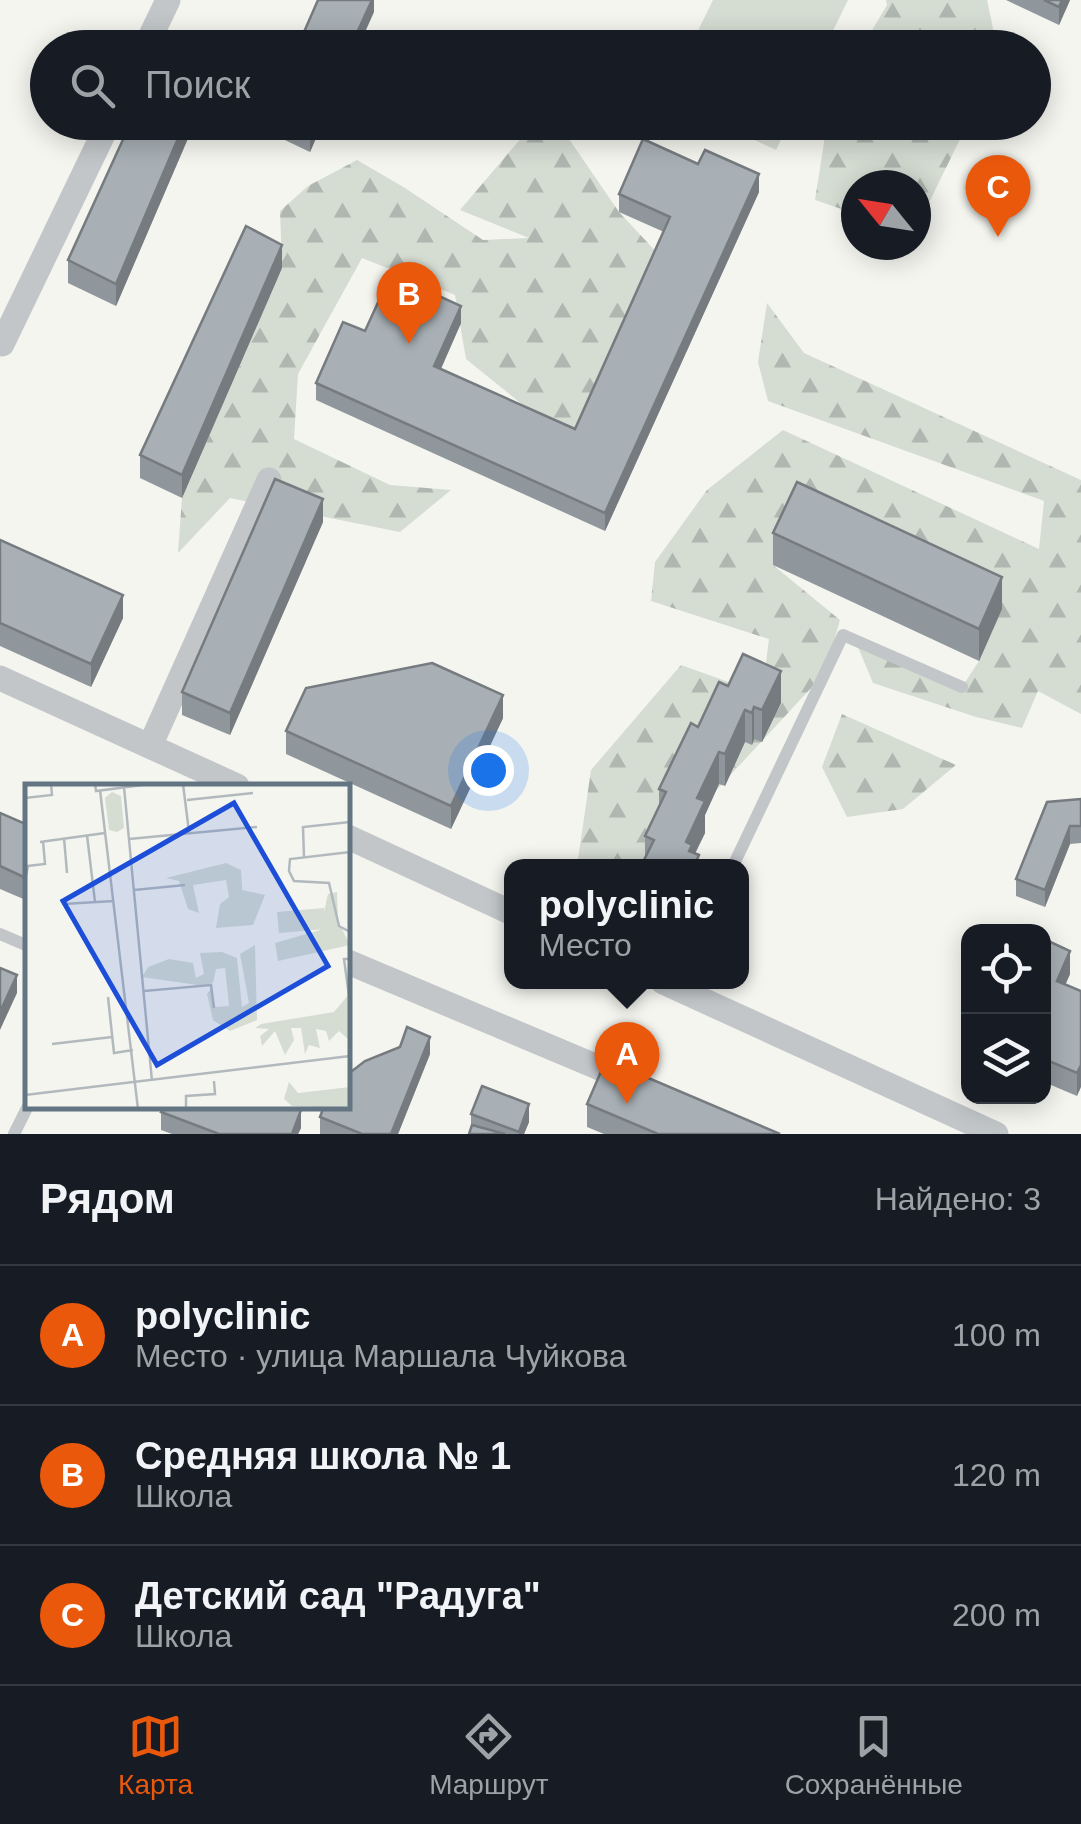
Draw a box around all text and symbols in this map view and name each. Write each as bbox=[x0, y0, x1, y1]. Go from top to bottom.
search box bbox=[30, 30, 1051, 140]
icon: search bbox=[65, 58, 120, 113]
text: Поиск bbox=[145, 64, 250, 106]
pin: C bbox=[966, 154, 1030, 237]
north arrow bbox=[841, 170, 931, 260]
pin: B bbox=[376, 262, 442, 344]
your location bbox=[463, 745, 514, 796]
inset map bbox=[25, 784, 350, 1109]
popup bbox=[504, 859, 749, 989]
text: polyclinic bbox=[539, 884, 714, 926]
map controls bbox=[961, 924, 1051, 1104]
button: locate bbox=[961, 924, 1051, 1014]
text: Место bbox=[539, 927, 632, 963]
button: layers bbox=[961, 1014, 1051, 1104]
pin: A bbox=[594, 1022, 660, 1104]
text: Рядом bbox=[40, 1175, 175, 1222]
text: Найдено: 3 bbox=[875, 1181, 1041, 1217]
text: polyclinic bbox=[135, 1295, 310, 1337]
text: A bbox=[61, 1317, 84, 1353]
text: 100 m bbox=[952, 1317, 1041, 1353]
text: Место · улица Маршала Чуйкова bbox=[135, 1338, 626, 1374]
text: Средняя школа № 1 bbox=[135, 1435, 511, 1477]
text: B bbox=[61, 1457, 84, 1493]
text: 120 m bbox=[952, 1457, 1041, 1493]
text: Школа bbox=[135, 1478, 232, 1514]
text: Детский сад "Радуга" bbox=[135, 1575, 541, 1617]
text: C bbox=[61, 1597, 84, 1633]
text: 200 m bbox=[952, 1597, 1041, 1633]
text: Школа bbox=[135, 1618, 232, 1654]
tab: Карта bbox=[118, 1709, 193, 1801]
tab: Маршрут bbox=[429, 1709, 548, 1801]
tab: Сохранённые bbox=[785, 1709, 963, 1801]

